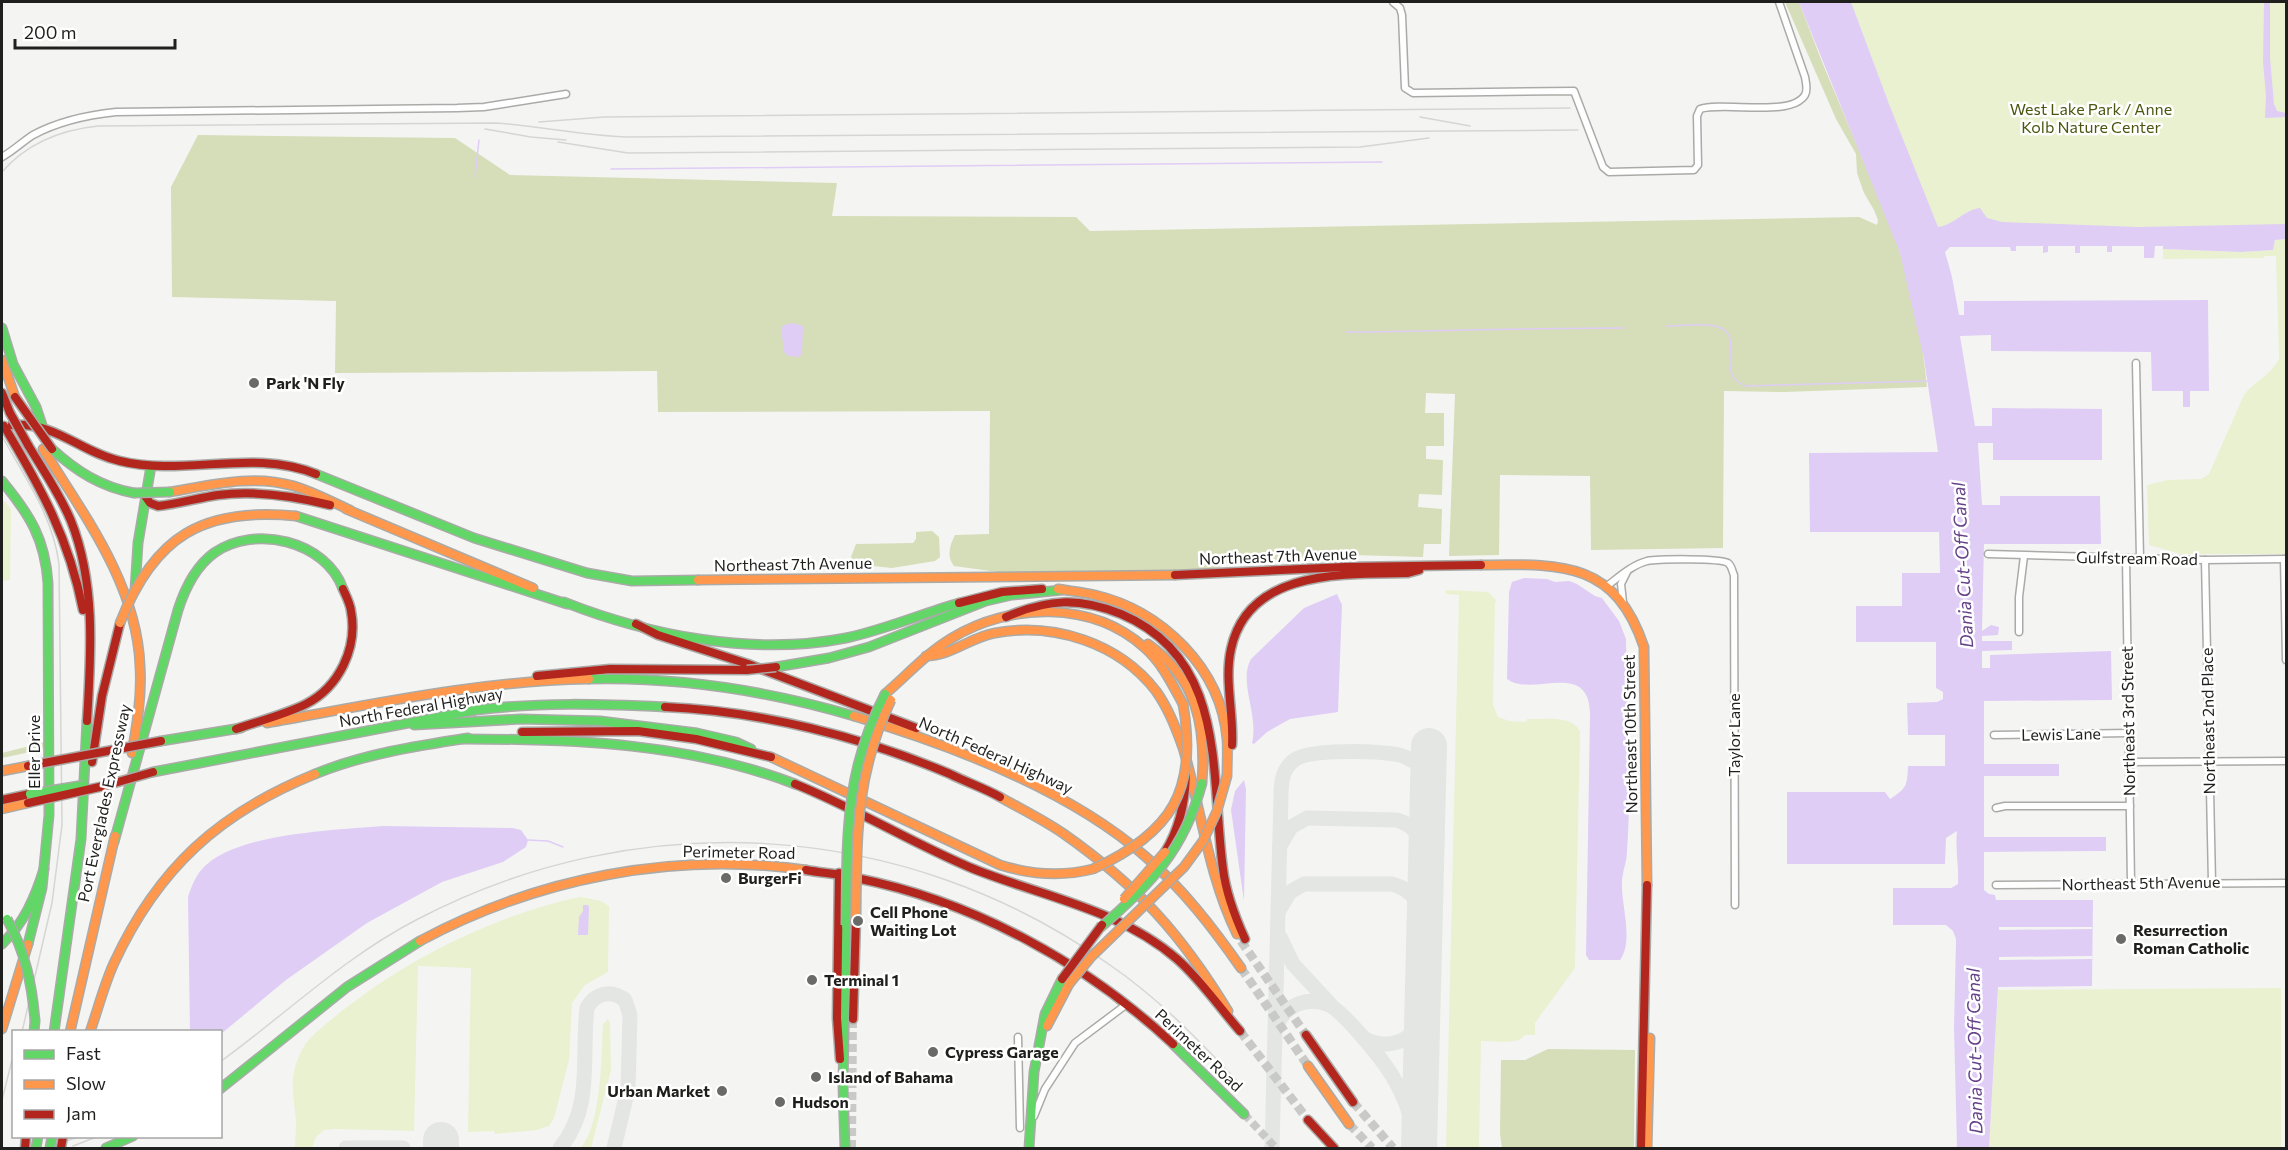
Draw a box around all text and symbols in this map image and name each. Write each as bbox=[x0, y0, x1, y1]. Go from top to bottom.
scale bar bbox=[15, 12, 176, 50]
text: 200 m bbox=[24, 21, 77, 43]
park label: West Lake Park / Anne Kolb Nature Center bbox=[2010, 99, 2172, 136]
place label: Park 'N Fly bbox=[266, 373, 345, 392]
marker: Park 'N Fly bbox=[247, 376, 261, 390]
water label: Dania Cut-Off Canal bbox=[1947, 481, 1977, 648]
street label: Northeast 7th Avenue bbox=[1199, 543, 1357, 568]
street label: Gulfstream Road bbox=[2076, 547, 2198, 568]
street label: Northeast 7th Avenue bbox=[714, 553, 872, 574]
street label: Northeast 3rd Street bbox=[2117, 645, 2138, 796]
street label: Northeast 2nd Place bbox=[2197, 648, 2218, 794]
street label: Northeast 10th Street bbox=[1619, 654, 1640, 814]
street label: North Federal Highway bbox=[337, 683, 504, 730]
street label: Taylor Lane bbox=[1724, 693, 1743, 777]
street label: Port Everglades Expressway bbox=[73, 702, 134, 904]
street label: North Federal Highway bbox=[916, 712, 1076, 797]
street label: Eller Drive bbox=[24, 715, 43, 789]
street label: Lewis Lane bbox=[2021, 723, 2101, 744]
street label: Perimeter Road bbox=[682, 841, 796, 862]
place label: BurgerFi bbox=[738, 868, 802, 887]
marker: BurgerFi bbox=[719, 871, 733, 885]
street label: Northeast 5th Avenue bbox=[2061, 872, 2221, 893]
place label: Cell Phone Waiting Lot bbox=[870, 902, 957, 939]
marker: Cell Phone Waiting Lot bbox=[851, 914, 865, 928]
place label: Resurrection Roman Catholic bbox=[2133, 920, 2250, 957]
marker: Resurrection Roman Catholic bbox=[2114, 932, 2128, 946]
water label: Dania Cut-Off Canal bbox=[1962, 967, 1986, 1134]
place label: Terminal 1 bbox=[824, 970, 899, 989]
marker: Terminal 1 bbox=[805, 973, 819, 987]
street label: Perimeter Road bbox=[1152, 1004, 1247, 1095]
legend bbox=[12, 1030, 222, 1138]
text: Fast bbox=[66, 1042, 101, 1064]
place label: Cypress Garage bbox=[945, 1042, 1059, 1061]
marker: Cypress Garage bbox=[926, 1045, 940, 1059]
place label: Island of Bahama bbox=[828, 1067, 953, 1086]
marker: Island of Bahama bbox=[809, 1070, 823, 1084]
text: Slow bbox=[66, 1072, 106, 1094]
place label: Urban Market bbox=[607, 1081, 710, 1100]
marker: Urban Market bbox=[715, 1084, 729, 1098]
place label: Hudson bbox=[792, 1092, 849, 1111]
marker: Hudson bbox=[773, 1095, 787, 1109]
text: Jam bbox=[66, 1102, 96, 1124]

